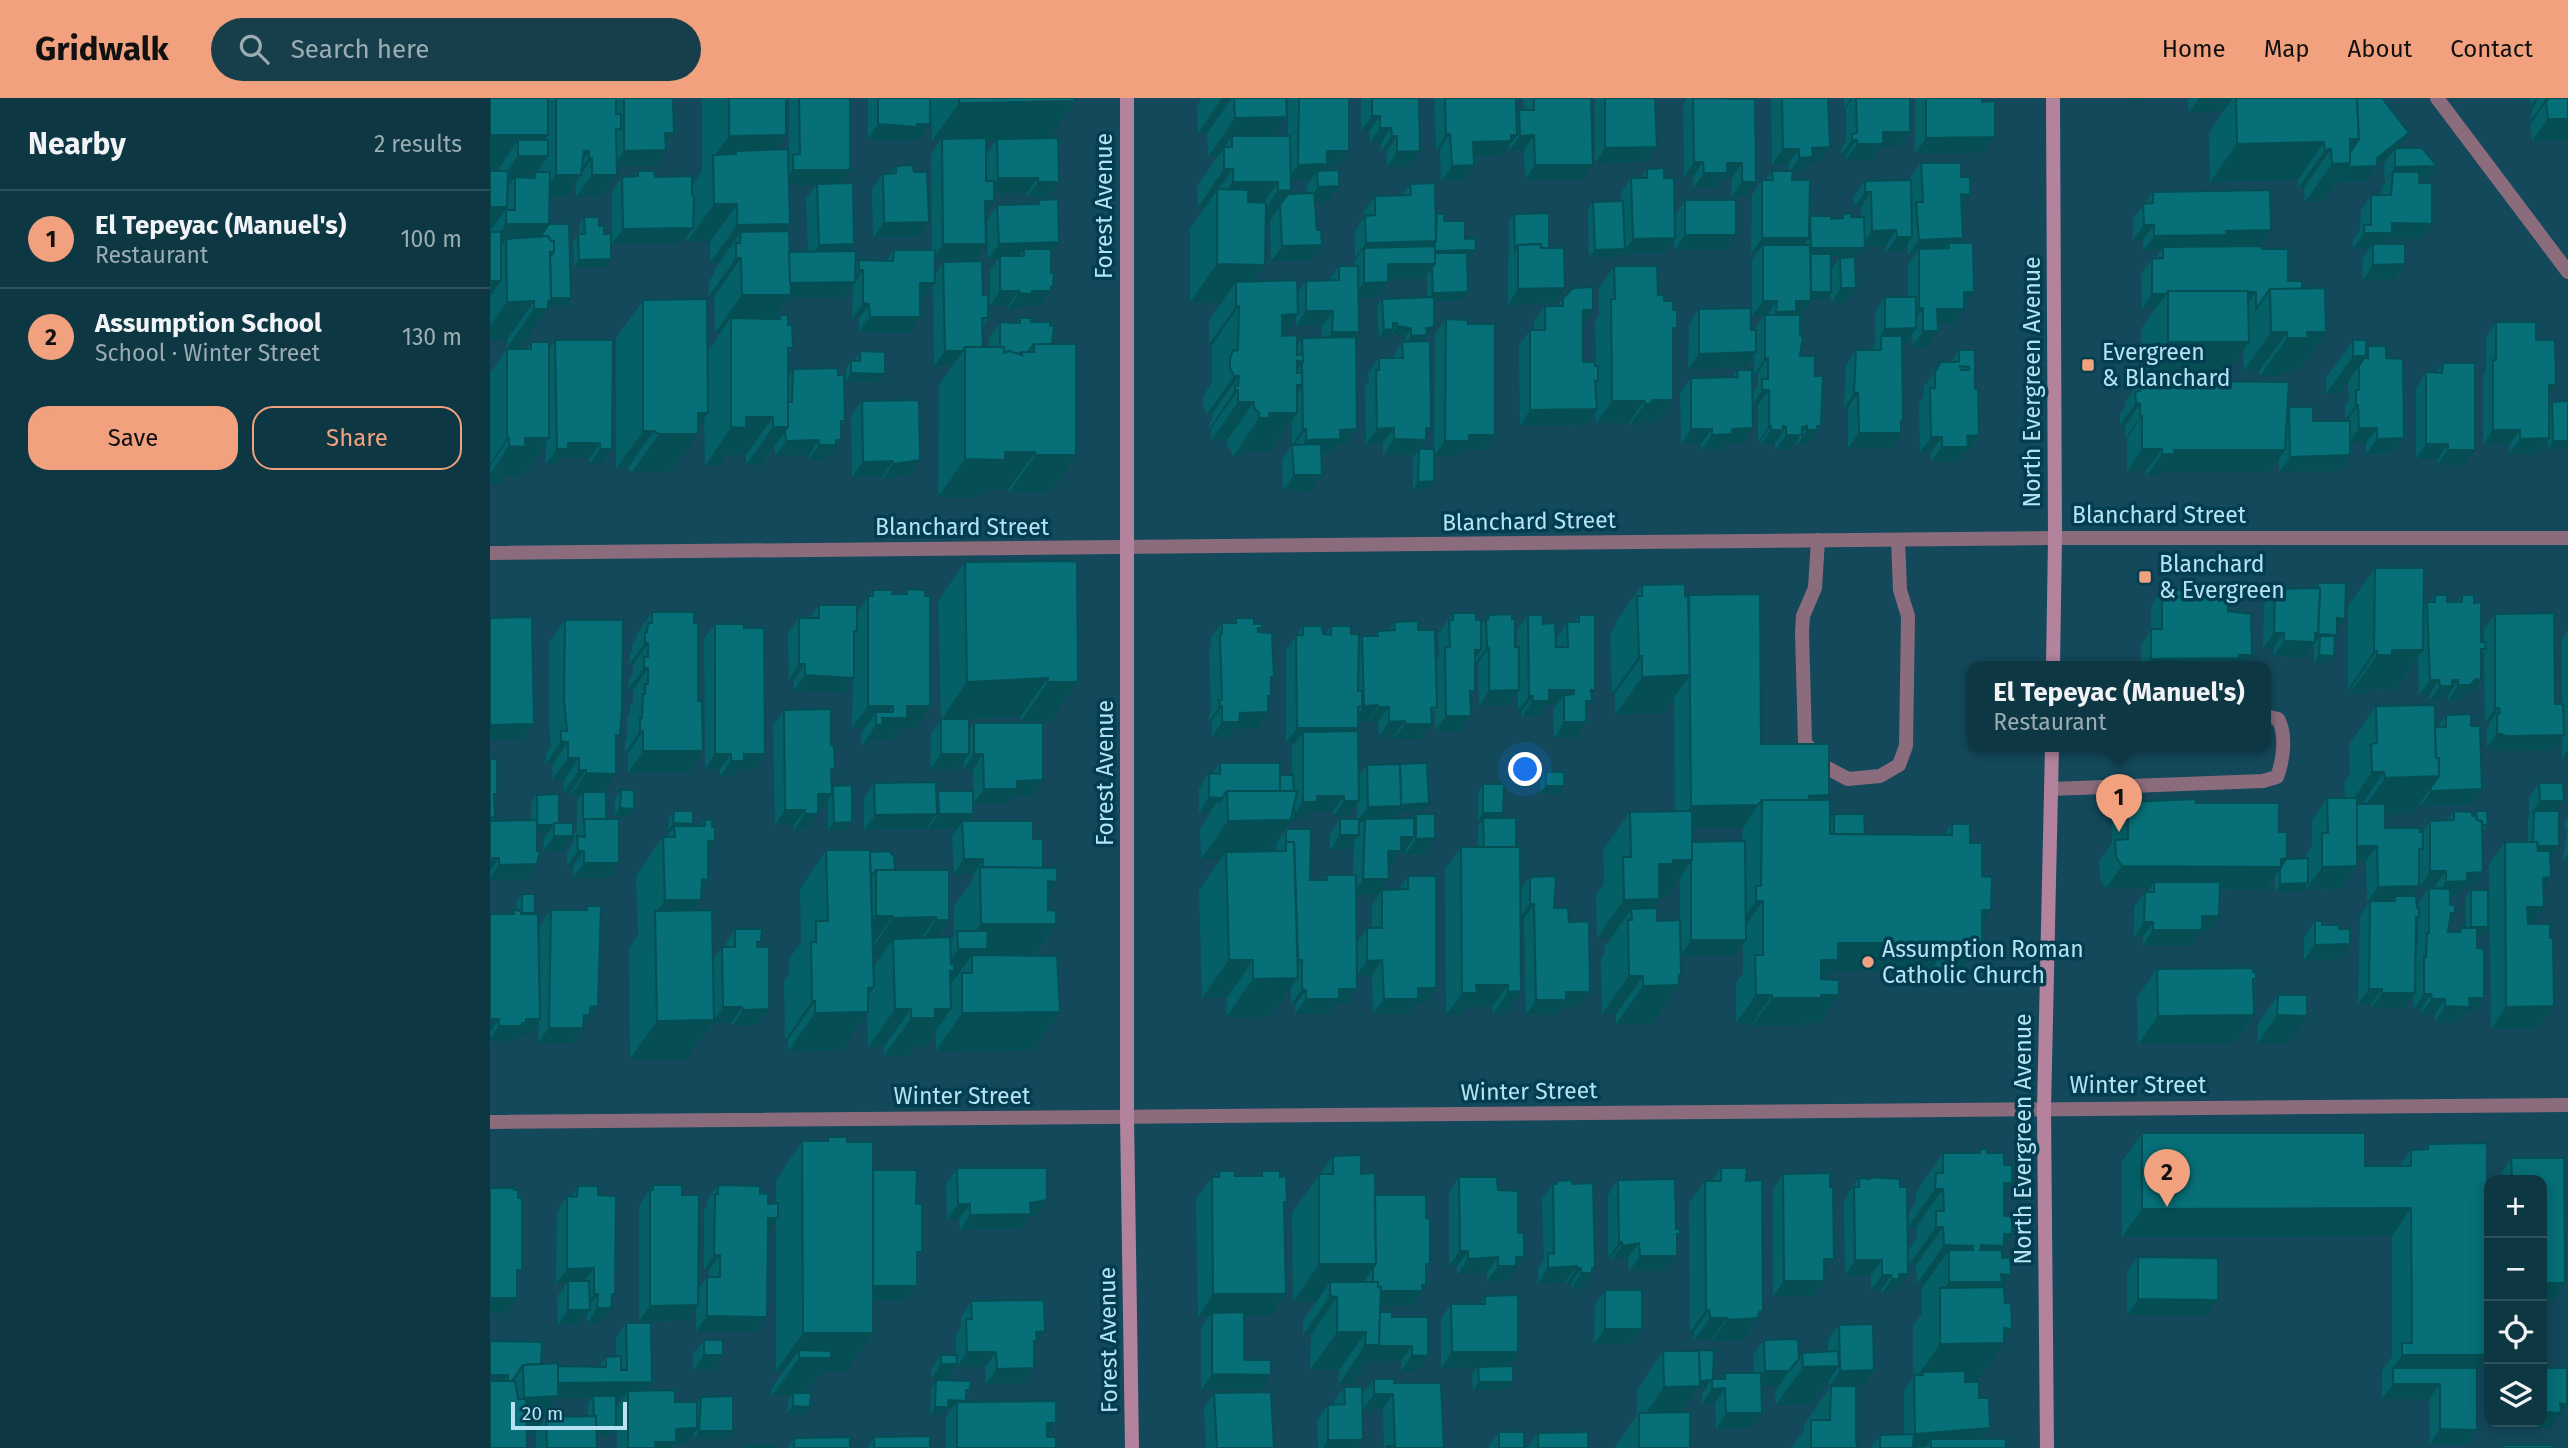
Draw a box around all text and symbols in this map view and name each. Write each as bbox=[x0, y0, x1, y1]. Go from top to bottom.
search box bbox=[211, 18, 701, 81]
text: Gridwalk bbox=[35, 29, 169, 69]
icon: search bbox=[235, 30, 273, 68]
text: Search here bbox=[291, 34, 430, 65]
text: Home bbox=[2162, 35, 2226, 63]
text: Map bbox=[2264, 35, 2310, 63]
text: About bbox=[2348, 35, 2412, 63]
text: Contact bbox=[2450, 35, 2533, 63]
text: Nearby bbox=[28, 126, 126, 162]
text: 2 results bbox=[374, 130, 462, 158]
street label: Forest Avenue bbox=[1090, 133, 1118, 279]
text: El Tepeyac (Manuel's) bbox=[95, 210, 346, 241]
text: 1 bbox=[46, 225, 56, 253]
text: 100 m bbox=[401, 225, 462, 253]
text: Restaurant bbox=[95, 241, 208, 269]
street label: North Evergreen Avenue bbox=[2018, 256, 2046, 508]
text: Assumption School bbox=[95, 308, 322, 339]
text: 2 bbox=[45, 323, 57, 351]
text: 130 m bbox=[402, 323, 462, 351]
place label: Evergreen & Blanchard bbox=[2102, 338, 2230, 392]
text: School · Winter Street bbox=[95, 339, 320, 367]
marker: Evergreen & Blanchard bbox=[2080, 357, 2096, 373]
button: Save bbox=[28, 406, 238, 470]
button: Share bbox=[252, 406, 462, 470]
street label: Blanchard Street bbox=[2072, 501, 2247, 529]
street label: Blanchard Street bbox=[1442, 505, 1617, 537]
street label: Blanchard Street bbox=[875, 513, 1050, 541]
place label: Blanchard & Evergreen bbox=[2159, 550, 2285, 604]
marker: Blanchard & Evergreen bbox=[2137, 569, 2153, 585]
popup bbox=[1967, 661, 2271, 752]
text: El Tepeyac (Manuel's) bbox=[1993, 677, 2245, 708]
street label: Forest Avenue bbox=[1091, 700, 1119, 846]
text: Restaurant bbox=[1993, 708, 2107, 736]
your location bbox=[1508, 752, 1542, 786]
pin: 1 bbox=[2096, 774, 2142, 832]
place label: Assumption Roman Catholic Church bbox=[1882, 935, 2084, 989]
marker: Assumption Roman Catholic Church bbox=[1860, 954, 1876, 970]
street label: North Evergreen Avenue bbox=[2009, 1013, 2037, 1265]
street label: Winter Street bbox=[2070, 1071, 2207, 1099]
street label: Winter Street bbox=[1460, 1076, 1598, 1106]
street label: Winter Street bbox=[894, 1082, 1031, 1110]
pin: 2 bbox=[2144, 1149, 2190, 1207]
map controls bbox=[2484, 1175, 2547, 1427]
button: + bbox=[2484, 1175, 2547, 1238]
button: − bbox=[2484, 1238, 2547, 1301]
street label: Forest Avenue bbox=[1093, 1267, 1123, 1413]
button: locate bbox=[2484, 1301, 2547, 1364]
button: layers bbox=[2484, 1364, 2547, 1427]
scale bar bbox=[511, 1399, 626, 1431]
text: 20 m bbox=[522, 1402, 563, 1425]

